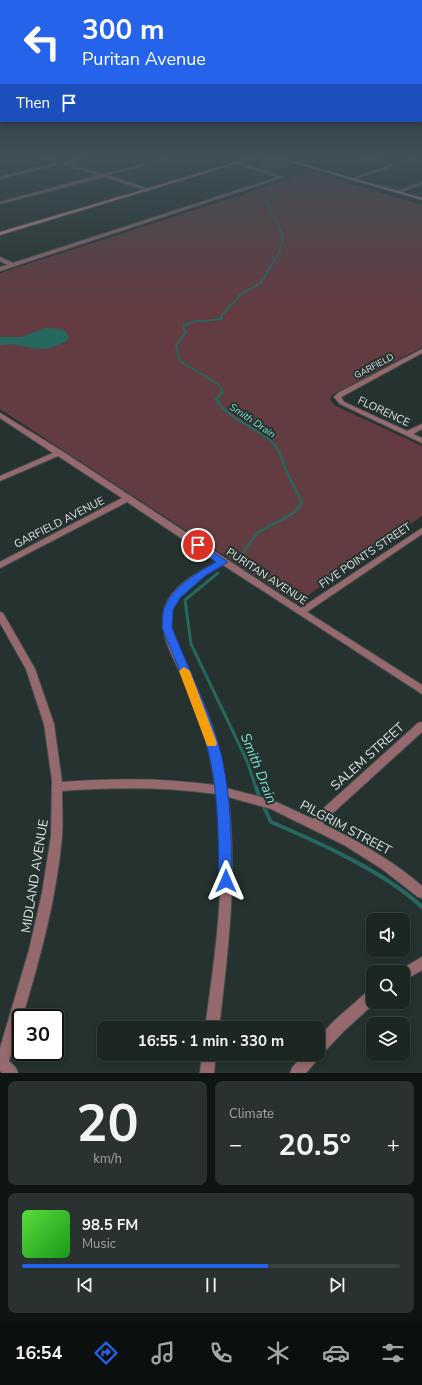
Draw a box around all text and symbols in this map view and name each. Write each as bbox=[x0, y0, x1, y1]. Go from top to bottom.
text: 300 m bbox=[82, 11, 165, 49]
icon: left bbox=[16, 16, 68, 68]
text: Puritan Avenue bbox=[82, 47, 206, 71]
icon: arrive bbox=[58, 92, 80, 114]
text: Then bbox=[16, 93, 50, 113]
street label: GARFIELD bbox=[352, 350, 396, 381]
street label: FLORENCE bbox=[355, 393, 412, 430]
water label: Smith Drain bbox=[227, 400, 279, 442]
street label: GARFIELD AVENUE bbox=[11, 493, 107, 552]
street label: FIVE POINTS STREET bbox=[316, 519, 414, 592]
pin bbox=[181, 528, 215, 562]
icon: arrive bbox=[187, 534, 209, 556]
street label: PURITAN AVENUE bbox=[223, 545, 310, 608]
street label: SALEM STREET bbox=[327, 719, 409, 795]
water label: Smith Drain bbox=[236, 730, 281, 806]
street label: PILGRIM STREET bbox=[297, 796, 395, 860]
street label: MIDLAND AVENUE bbox=[17, 818, 53, 934]
position arrow bbox=[205, 860, 247, 902]
map controls bbox=[366, 913, 410, 1061]
button: sound bbox=[366, 913, 410, 957]
button: search bbox=[366, 965, 410, 1009]
speed limit sign: 30 bbox=[12, 1009, 64, 1061]
button: layers bbox=[366, 1017, 410, 1061]
text: 16:55 · 1 min · 330 m bbox=[138, 1031, 284, 1051]
text: 20 bbox=[76, 1088, 139, 1159]
text: Climate bbox=[229, 1105, 274, 1123]
text: 20.5° bbox=[278, 1125, 351, 1166]
text: − bbox=[229, 1130, 242, 1160]
text: + bbox=[387, 1130, 400, 1160]
text: km/h bbox=[93, 1150, 122, 1168]
text: 98.5 FM bbox=[82, 1215, 138, 1235]
text: Music bbox=[82, 1235, 116, 1253]
icon: previous bbox=[74, 1274, 96, 1296]
icon: pause bbox=[200, 1274, 222, 1296]
icon: next bbox=[326, 1274, 348, 1296]
icon: directions bbox=[92, 1339, 120, 1367]
icon: music bbox=[149, 1339, 177, 1367]
icon: phone bbox=[207, 1339, 235, 1367]
icon: climate bbox=[264, 1339, 292, 1367]
icon: car bbox=[322, 1339, 350, 1367]
icon: filters bbox=[379, 1339, 407, 1367]
text: 16:54 bbox=[15, 1341, 62, 1365]

